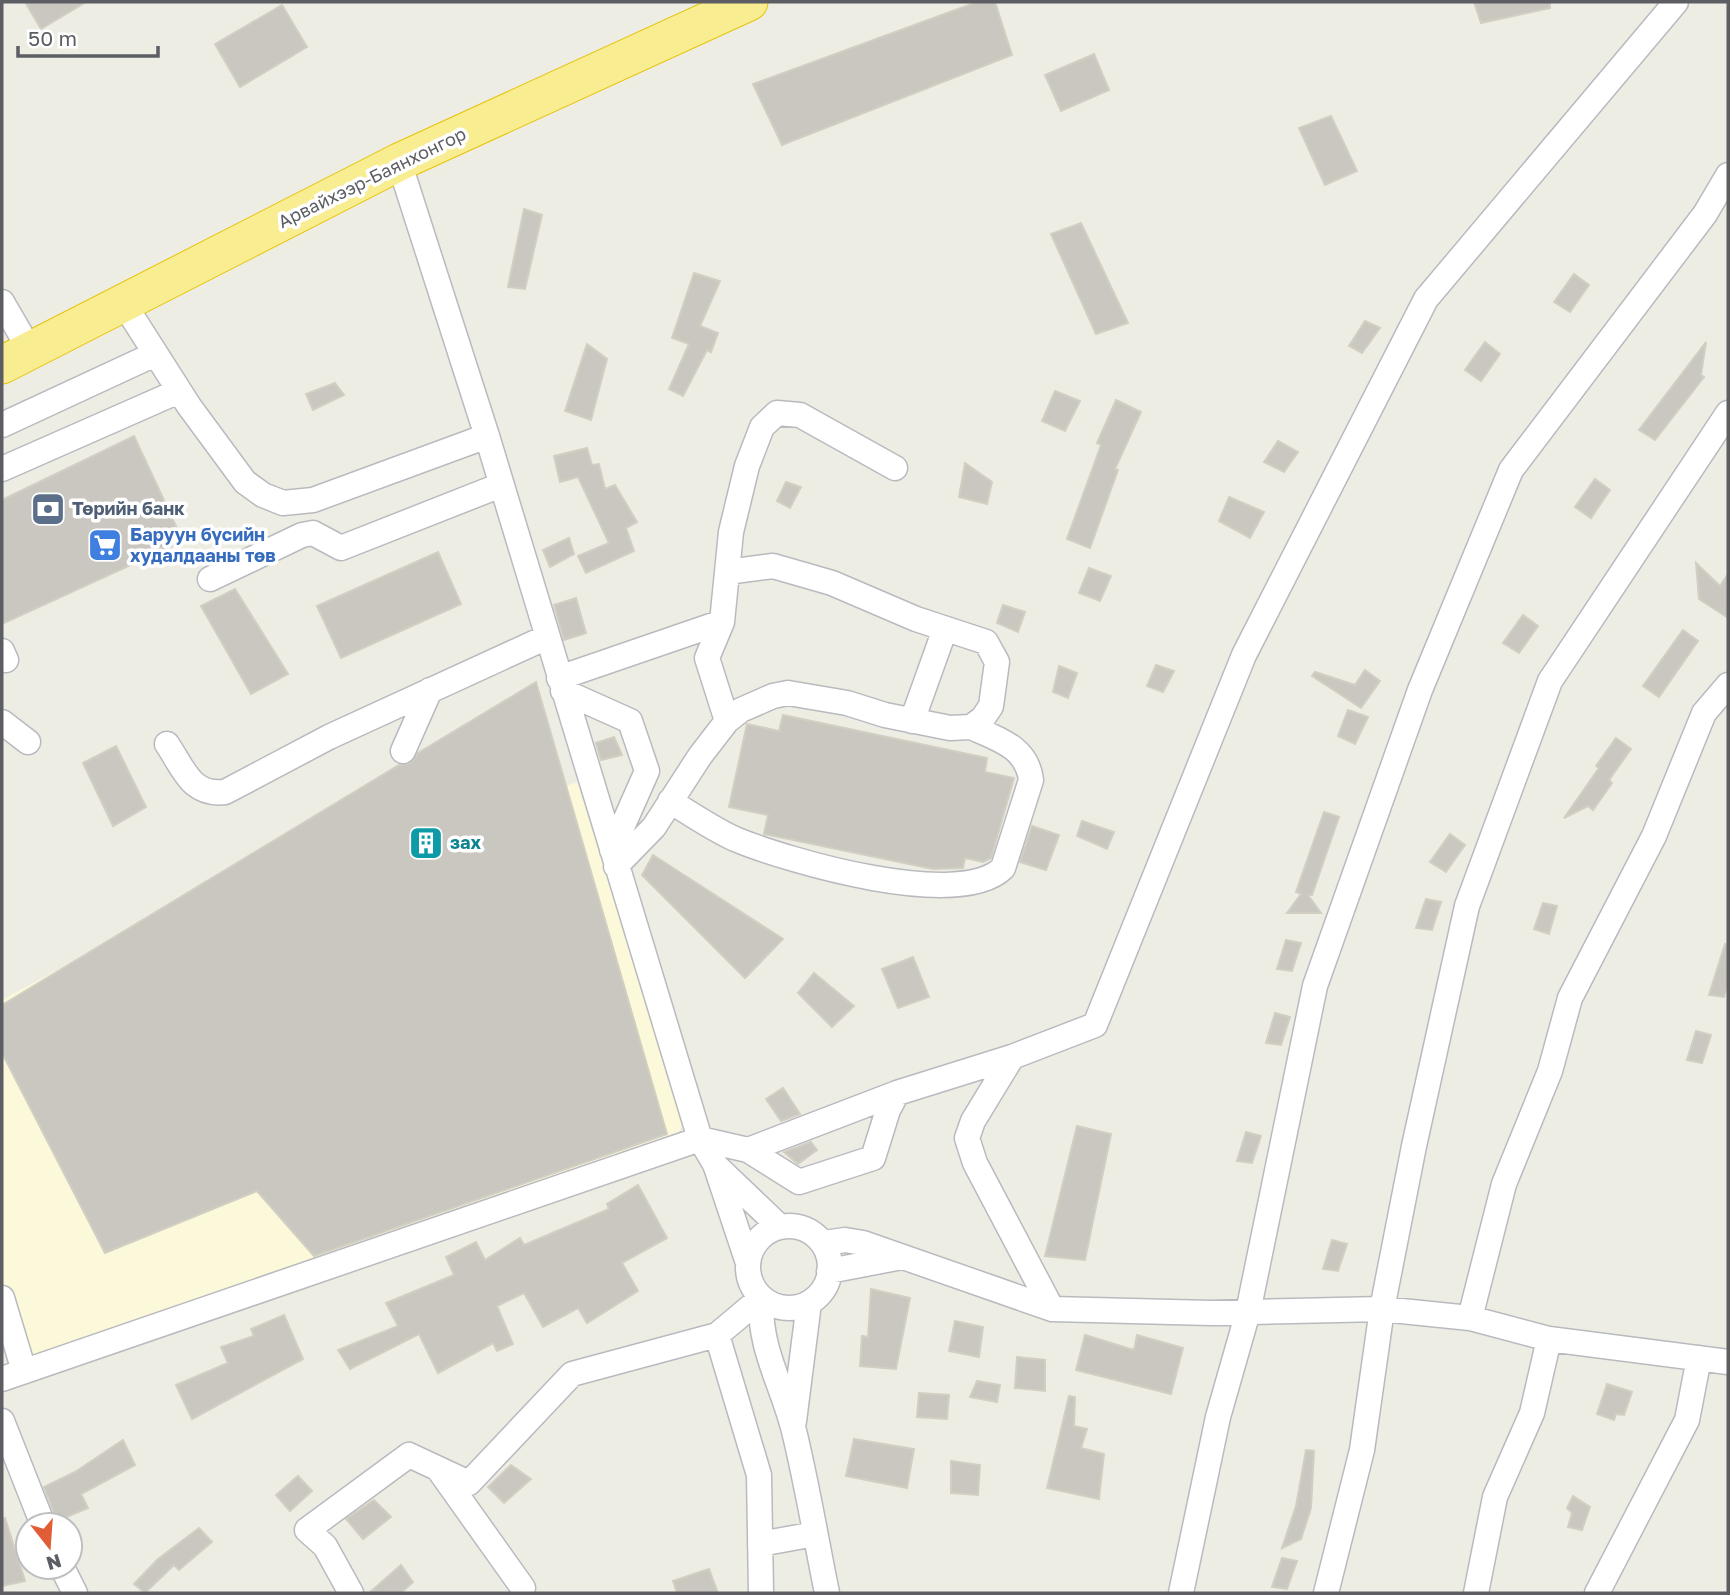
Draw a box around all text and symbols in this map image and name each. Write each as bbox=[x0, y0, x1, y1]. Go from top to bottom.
scale bar bbox=[18, 14, 158, 58]
text: 50 m bbox=[28, 25, 77, 51]
street label: Арвайхээр-Баянхонгор bbox=[274, 122, 469, 232]
bank icon: Төрийн банк bbox=[29, 490, 67, 528]
place label: Төрийн банк bbox=[72, 497, 185, 519]
place label: Баруун бүсийн худалдааны төв bbox=[130, 523, 276, 566]
supermarket icon: Баруун бүсийн худалдааны төв bbox=[86, 526, 124, 564]
building icon: зах bbox=[407, 824, 445, 862]
place label: зах bbox=[450, 831, 481, 853]
north arrow bbox=[14, 1511, 84, 1581]
text: N bbox=[44, 1550, 64, 1576]

